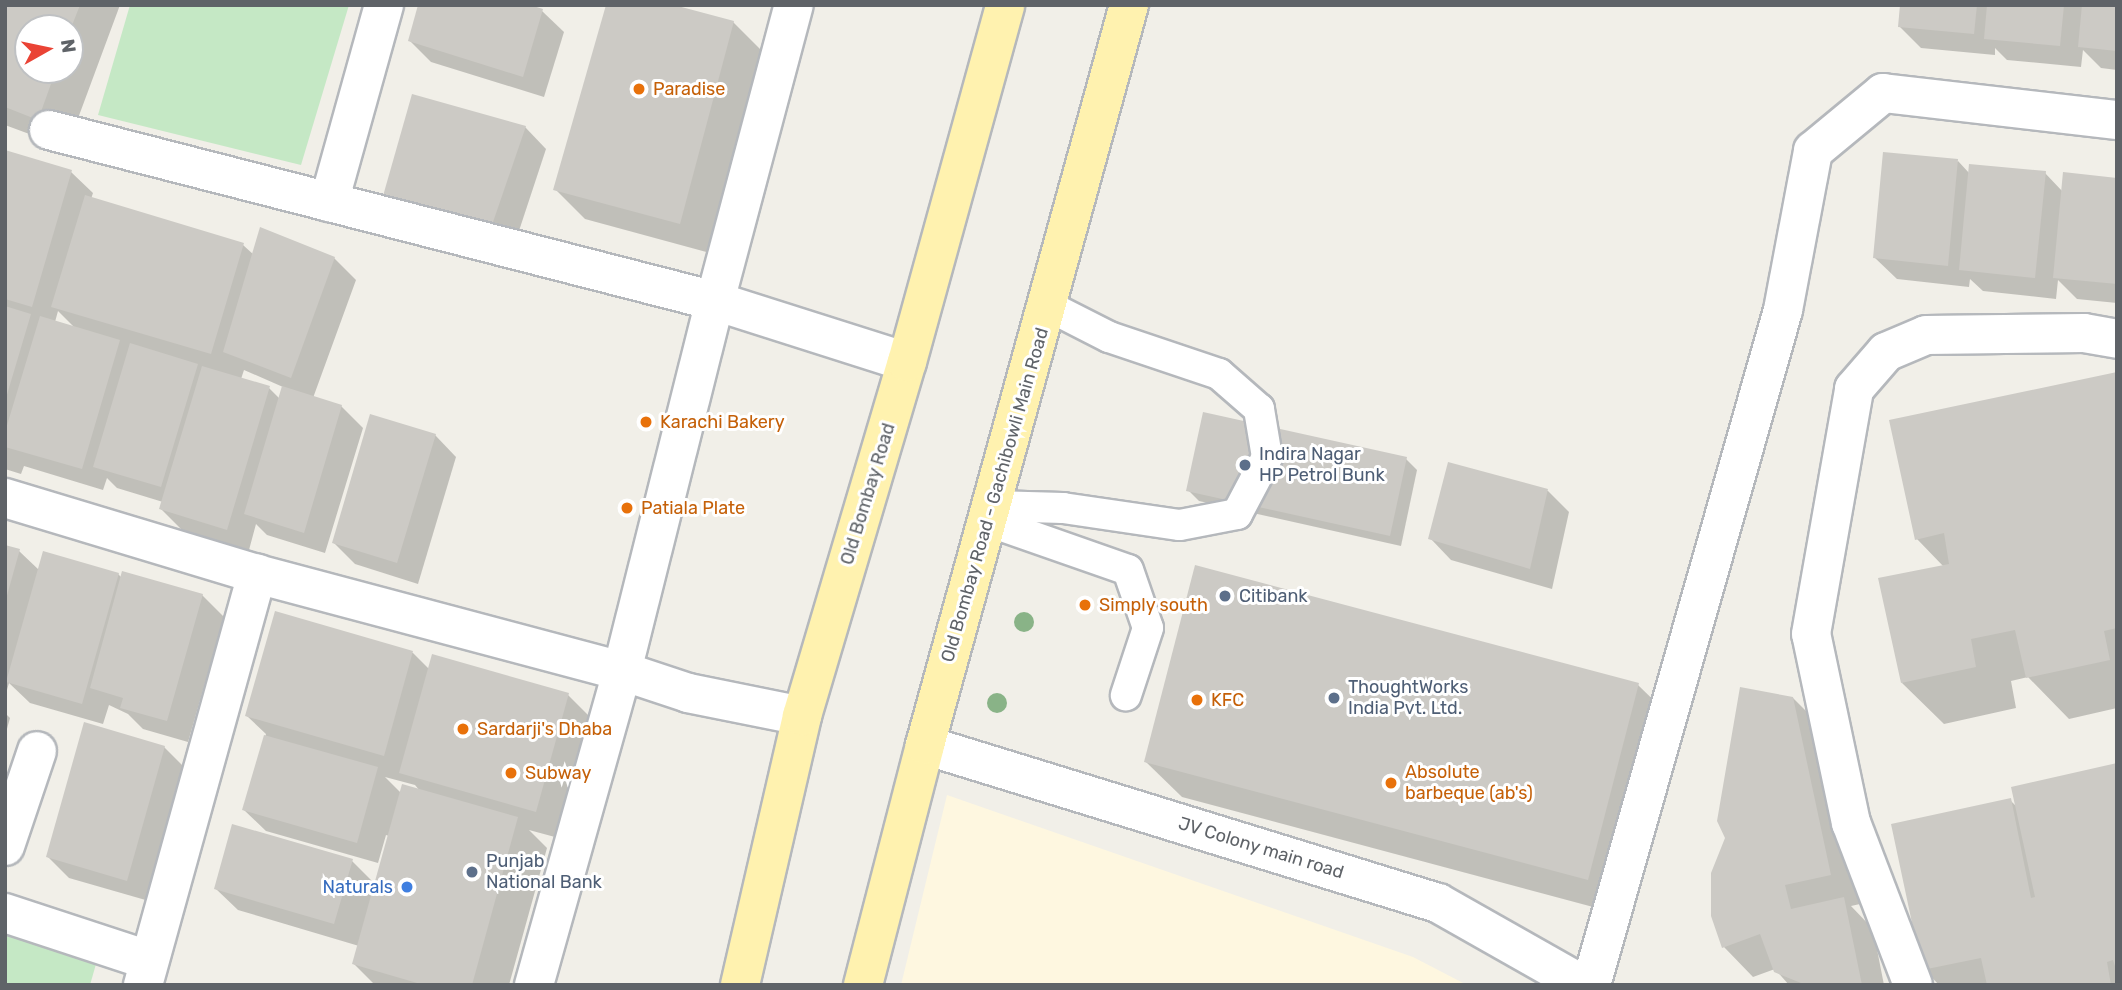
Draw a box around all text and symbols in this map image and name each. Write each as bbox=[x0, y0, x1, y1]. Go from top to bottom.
north arrow bbox=[14, 14, 84, 84]
text: N bbox=[56, 37, 81, 54]
place label: Paradise bbox=[653, 78, 725, 100]
marker: Paradise bbox=[631, 81, 647, 97]
street label: Old Bombay Road - Gachibowli Main Road bbox=[937, 325, 1053, 665]
place label: Karachi Bakery bbox=[660, 411, 785, 433]
marker: Karachi Bakery bbox=[638, 414, 654, 430]
street label: Old Bombay Road bbox=[836, 420, 900, 568]
place label: Indira Nagar HP Petrol Bunk bbox=[1259, 444, 1385, 486]
marker: Indira Nagar HP Petrol Bunk bbox=[1237, 457, 1253, 473]
place label: Patiala Plate bbox=[641, 497, 745, 519]
marker: Patiala Plate bbox=[619, 500, 635, 516]
place label: Citibank bbox=[1239, 585, 1308, 607]
marker: Citibank bbox=[1217, 588, 1233, 604]
place label: Simply south bbox=[1099, 594, 1208, 616]
marker: Simply south bbox=[1077, 597, 1093, 613]
place label: ThoughtWorks India Pvt. Ltd. bbox=[1348, 677, 1468, 720]
place label: KFC bbox=[1211, 689, 1244, 711]
marker: ThoughtWorks India Pvt. Ltd. bbox=[1326, 690, 1342, 706]
marker: KFC bbox=[1189, 692, 1205, 708]
place label: Sardarji's Dhaba bbox=[477, 718, 612, 740]
marker: Sardarji's Dhaba bbox=[455, 721, 471, 737]
place label: Subway bbox=[525, 762, 591, 784]
place label: Absolute barbeque (ab's) bbox=[1405, 762, 1533, 804]
marker: Subway bbox=[503, 765, 519, 781]
marker: Absolute barbeque (ab's) bbox=[1383, 775, 1399, 791]
street label: JV Colony main road bbox=[1175, 812, 1347, 884]
place label: Punjab National Bank bbox=[486, 851, 602, 894]
marker: Punjab National Bank bbox=[464, 864, 480, 880]
place label: Naturals bbox=[323, 876, 393, 898]
marker: Naturals bbox=[399, 879, 415, 895]

